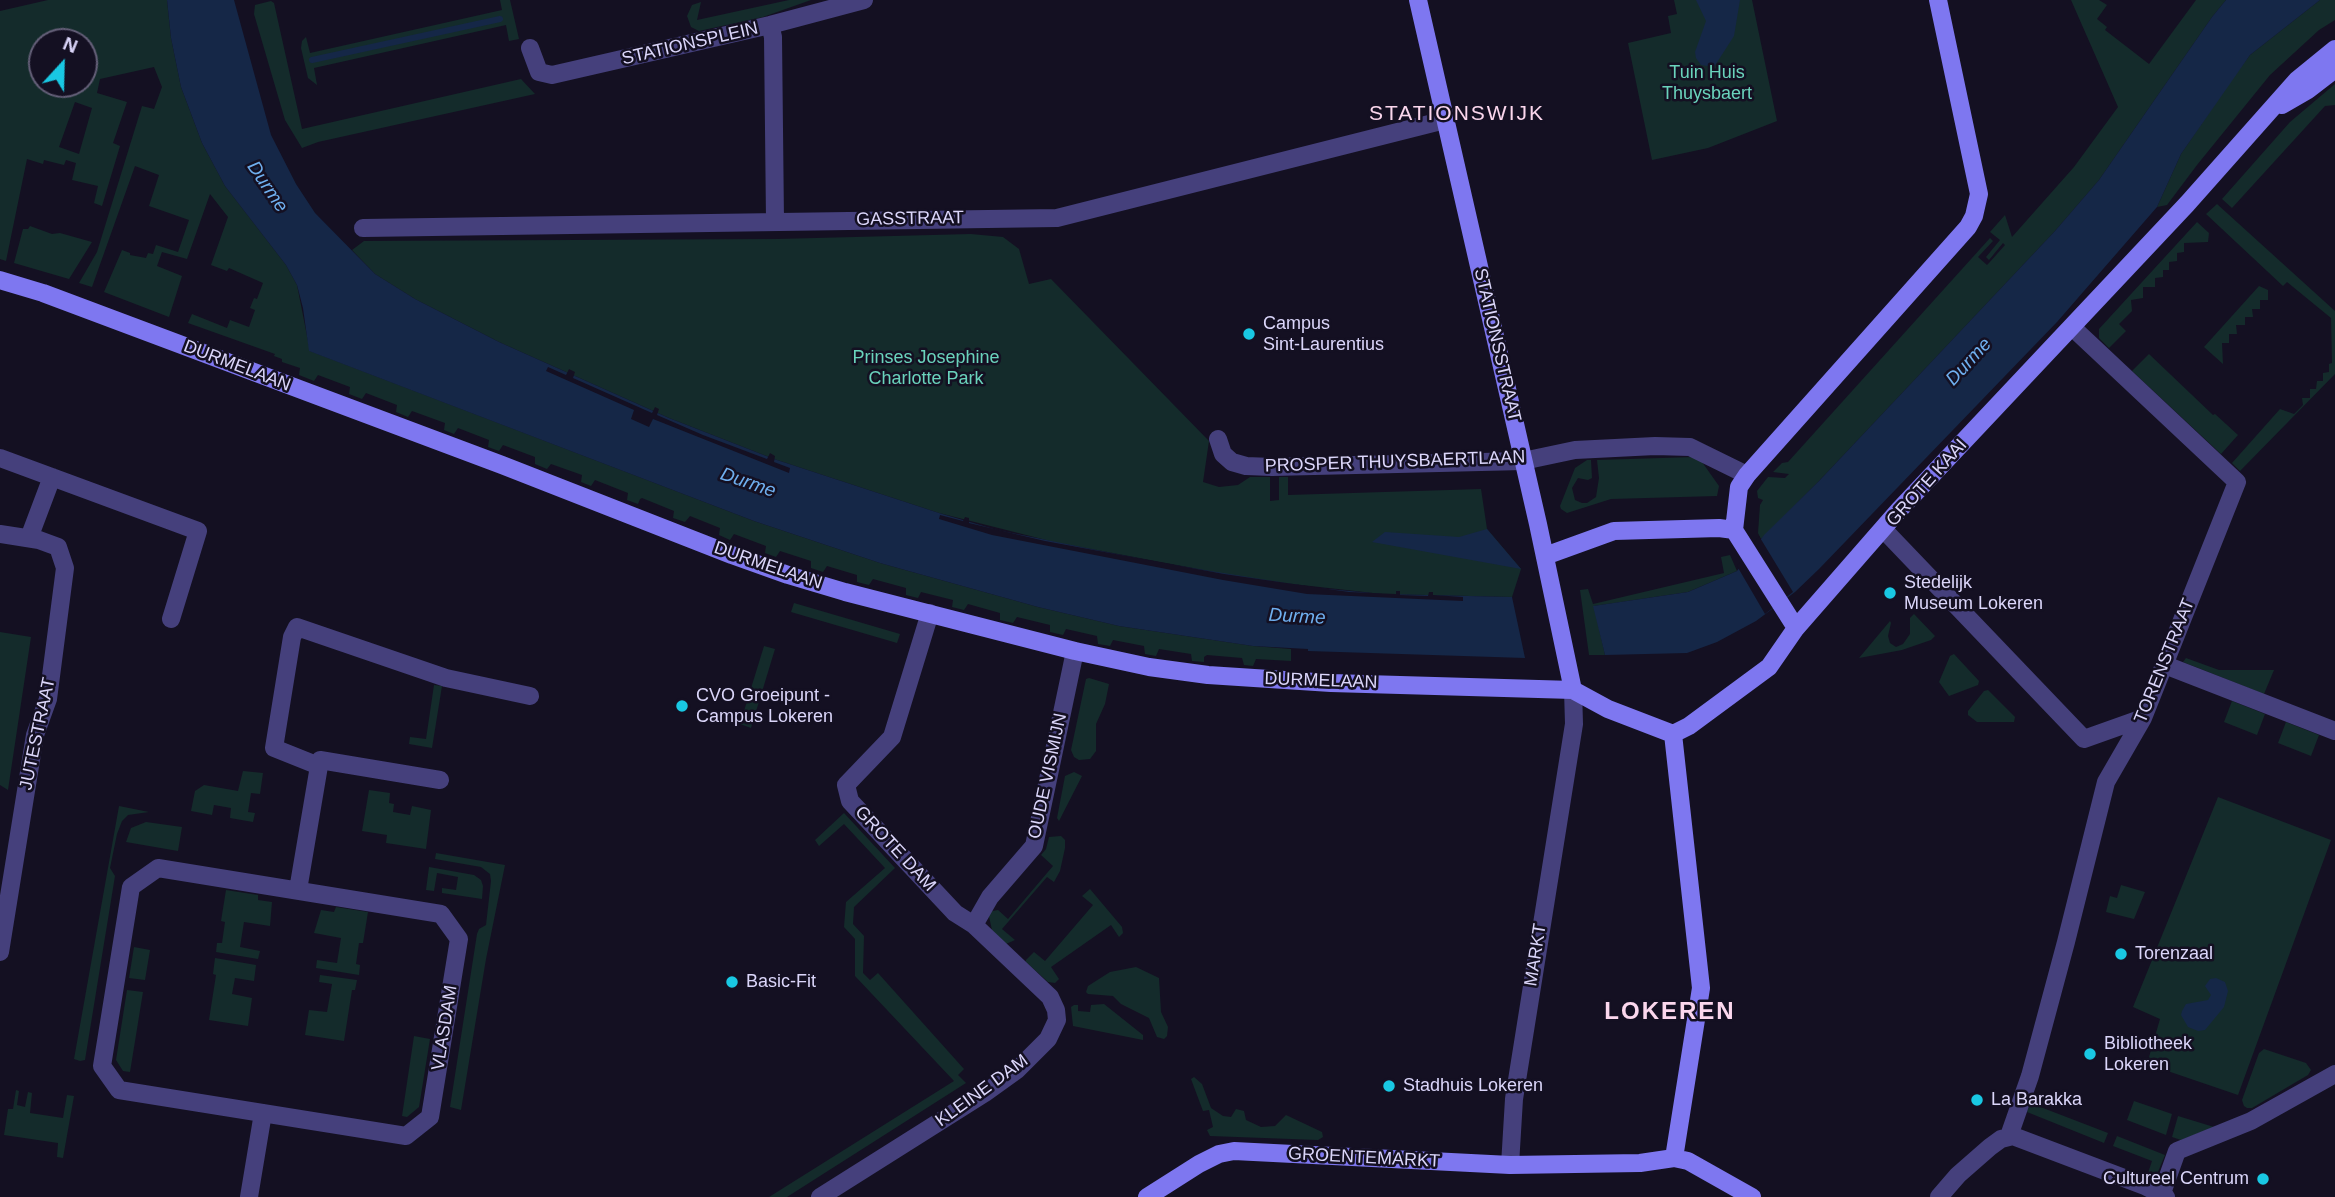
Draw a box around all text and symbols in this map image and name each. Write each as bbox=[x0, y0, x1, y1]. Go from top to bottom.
street label: STATIONSPLEIN bbox=[620, 18, 760, 70]
north arrow bbox=[28, 28, 98, 98]
text: N bbox=[60, 33, 81, 57]
park label: Tuin Huis Thuysbaert bbox=[1662, 62, 1752, 104]
district label: STATIONSWIJK bbox=[1370, 101, 1544, 127]
water label: Durme bbox=[242, 157, 292, 217]
street label: GASSTRAAT bbox=[856, 207, 964, 231]
street label: STATIONSSTRAAT bbox=[1469, 266, 1525, 424]
place label: Campus Sint-Laurentius bbox=[1263, 313, 1384, 356]
marker: Campus Sint-Laurentius bbox=[1241, 326, 1257, 342]
water label: Durme bbox=[1941, 333, 1997, 391]
street label: DURMELAAN bbox=[180, 336, 294, 396]
park label: Prinses Josephine Charlotte Park bbox=[852, 347, 1000, 390]
street label: GROTE KAAI bbox=[1882, 435, 1972, 531]
street label: PROSPER THUYSBAERTLAAN bbox=[1264, 447, 1526, 477]
water label: Durme bbox=[717, 463, 779, 503]
street label: DURMELAAN bbox=[711, 537, 825, 595]
place label: Stedelijk Museum Lokeren bbox=[1904, 572, 2043, 614]
marker: Stedelijk Museum Lokeren bbox=[1882, 585, 1898, 601]
street label: TORENSTRAAT bbox=[2130, 596, 2200, 726]
water label: Durme bbox=[1268, 604, 1326, 630]
street label: DURMELAAN bbox=[1264, 668, 1378, 694]
street label: JUTESTRAAT bbox=[16, 676, 60, 792]
place label: CVO Groeipunt - Campus Lokeren bbox=[696, 685, 833, 728]
marker: CVO Groeipunt - Campus Lokeren bbox=[674, 698, 690, 714]
street label: OUDE VISMIJN bbox=[1024, 711, 1072, 841]
street label: GROTE DAM bbox=[850, 802, 940, 896]
street label: MARKT bbox=[1520, 922, 1552, 988]
place label: Torenzaal bbox=[2135, 943, 2213, 965]
marker: Torenzaal bbox=[2113, 946, 2129, 962]
place label: Basic-Fit bbox=[746, 971, 816, 993]
marker: Basic-Fit bbox=[724, 974, 740, 990]
street label: VLASDAM bbox=[428, 984, 462, 1072]
district label: LOKEREN bbox=[1605, 998, 1735, 1026]
place label: Bibliotheek Lokeren bbox=[2104, 1033, 2192, 1076]
marker: Bibliotheek Lokeren bbox=[2082, 1046, 2098, 1062]
street label: KLEINE DAM bbox=[932, 1050, 1032, 1132]
place label: Stadhuis Lokeren bbox=[1403, 1075, 1543, 1097]
marker: Stadhuis Lokeren bbox=[1381, 1078, 1397, 1094]
place label: La Barakka bbox=[1991, 1089, 2082, 1111]
marker: La Barakka bbox=[1969, 1092, 1985, 1108]
street label: GROENTEMARKT bbox=[1288, 1143, 1440, 1173]
place label: Cultureel Centrum bbox=[2103, 1168, 2249, 1190]
marker: Cultureel Centrum bbox=[2255, 1171, 2271, 1187]

